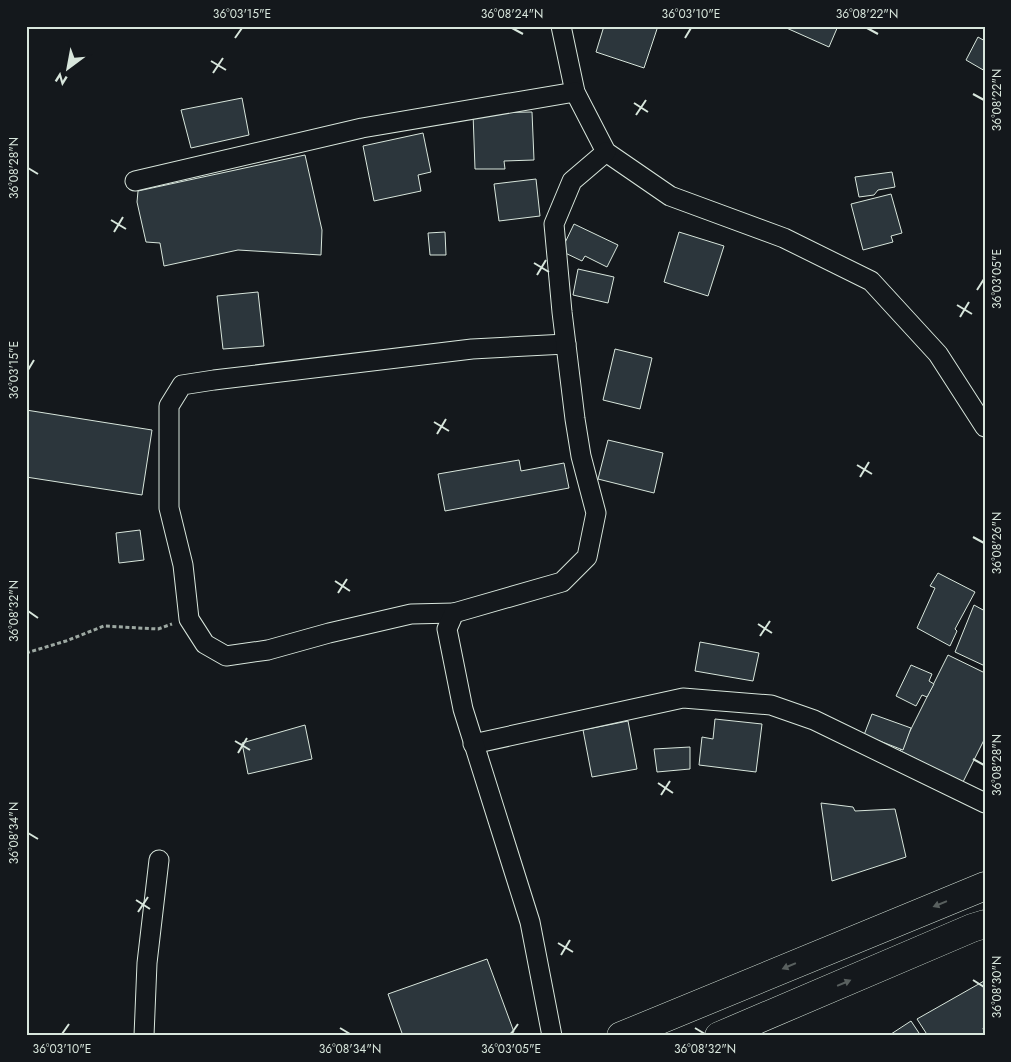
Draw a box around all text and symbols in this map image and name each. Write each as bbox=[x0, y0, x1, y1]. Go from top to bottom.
text: 36°03'15"E bbox=[213, 5, 271, 23]
text: 36°08'24"N bbox=[481, 5, 543, 23]
text: 36°03'10"E bbox=[662, 5, 720, 23]
text: 36°08'22"N bbox=[836, 5, 898, 23]
north arrow bbox=[42, 42, 92, 92]
text: N bbox=[51, 68, 71, 90]
text: 36°08'22"N bbox=[988, 69, 1006, 131]
text: 36°08'28"N bbox=[5, 137, 23, 199]
text: 36°03'05"E bbox=[988, 249, 1006, 309]
text: 36°03'15"E bbox=[5, 341, 23, 399]
text: 36°08'26"N bbox=[988, 512, 1006, 574]
text: 36°08'32"N bbox=[5, 580, 23, 642]
text: 36°08'28"N bbox=[988, 734, 1006, 796]
text: 36°08'34"N bbox=[5, 802, 23, 864]
one-way arrow bbox=[932, 901, 947, 908]
text: 36°08'30"N bbox=[988, 956, 1006, 1018]
one-way arrow bbox=[782, 962, 796, 970]
one-way arrow bbox=[837, 978, 851, 986]
text: 36°03'10"E bbox=[33, 1040, 91, 1058]
text: 36°08'34"N bbox=[319, 1040, 381, 1058]
text: 36°03'05"E bbox=[481, 1040, 541, 1058]
text: 36°08'32"N bbox=[674, 1040, 736, 1058]

